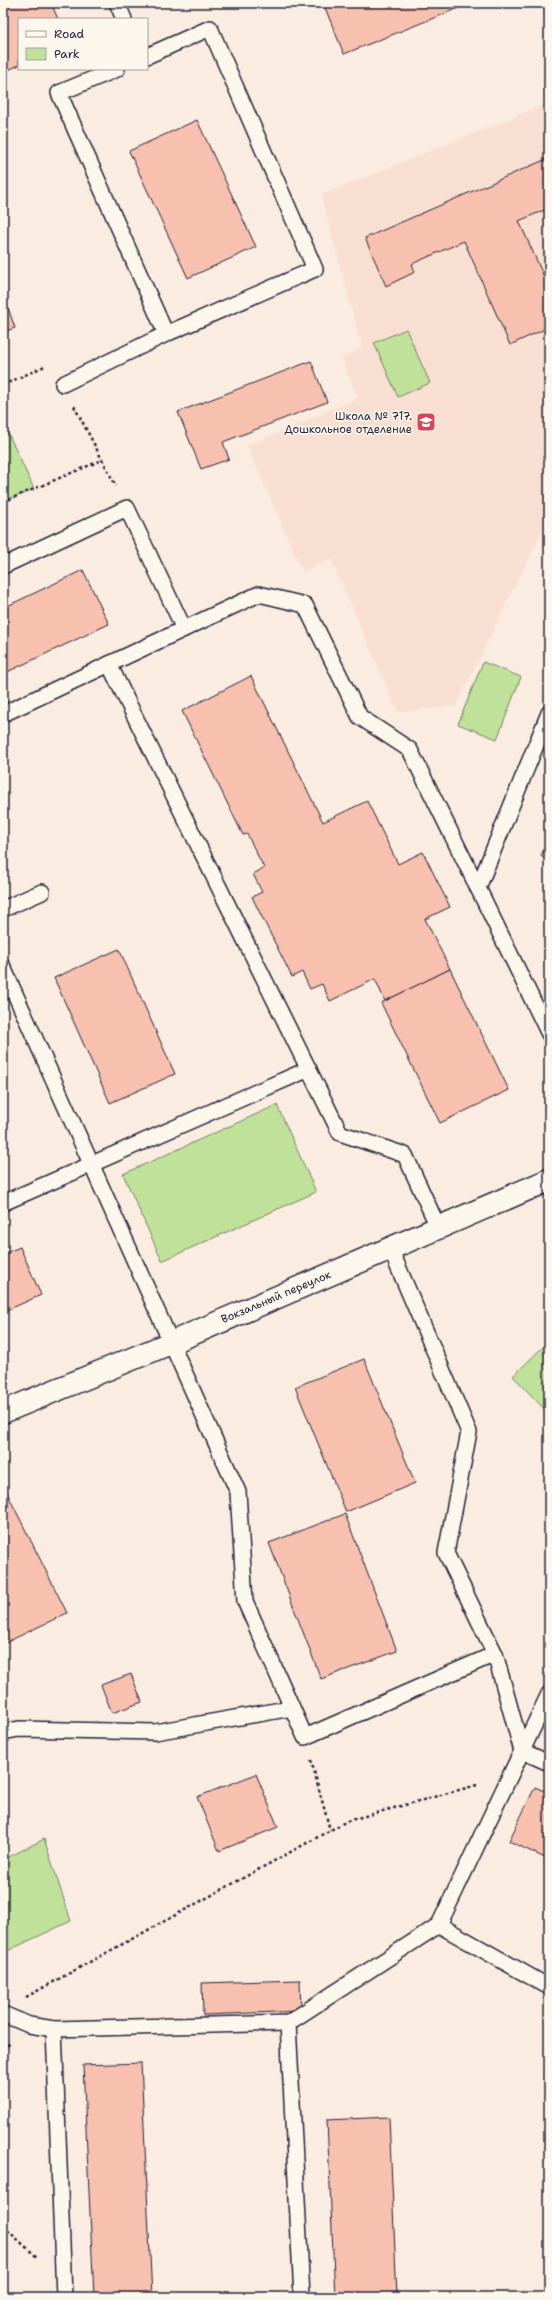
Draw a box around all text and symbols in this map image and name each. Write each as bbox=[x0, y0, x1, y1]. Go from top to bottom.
legend bbox=[18, 18, 148, 70]
text: Road bbox=[54, 26, 85, 42]
text: Park bbox=[54, 46, 80, 62]
place label: Школа № 717. Дошкольное отделение bbox=[285, 409, 412, 437]
school or university icon: Школа № 717. Дошкольное отделение bbox=[415, 411, 437, 433]
street label: Вокзальный переулок bbox=[219, 1267, 333, 1327]

